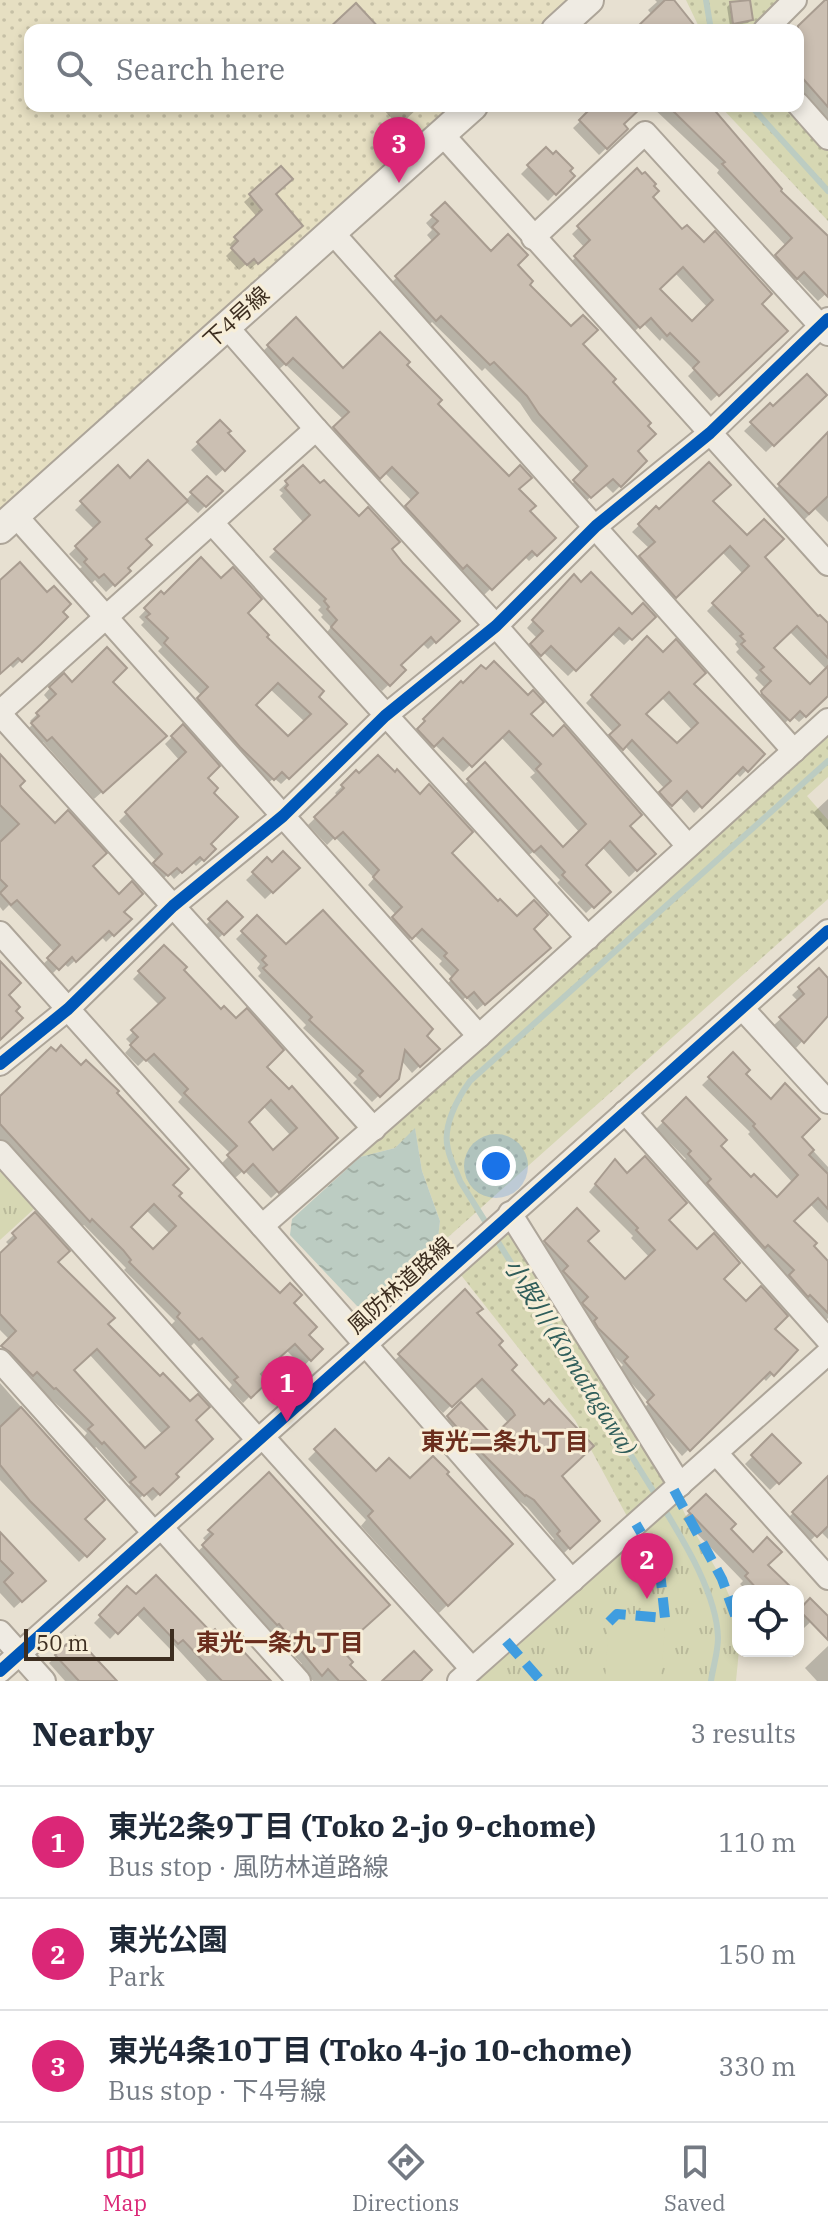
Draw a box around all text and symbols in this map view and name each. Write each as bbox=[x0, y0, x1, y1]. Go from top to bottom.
search box bbox=[24, 24, 804, 112]
icon: search bbox=[52, 46, 96, 90]
text: Search here bbox=[116, 49, 285, 88]
pin: 3 bbox=[373, 117, 425, 183]
street label: 下4号線 bbox=[197, 279, 275, 354]
your location bbox=[476, 1146, 516, 1186]
street label: 風防林道路線 bbox=[341, 1230, 458, 1340]
water label: 小股川 (Komatagawa) bbox=[497, 1252, 644, 1461]
pin: 1 bbox=[261, 1356, 313, 1422]
district label: 東光二条九丁目 bbox=[421, 1425, 589, 1457]
pin: 2 bbox=[621, 1533, 673, 1599]
map controls bbox=[732, 1585, 804, 1657]
button: locate bbox=[732, 1585, 804, 1657]
scale bar bbox=[24, 1625, 174, 1661]
district label: 東光一条九丁目 bbox=[196, 1626, 364, 1658]
text: 50 m bbox=[36, 1628, 88, 1657]
text: Nearby bbox=[32, 1711, 154, 1755]
text: 3 results bbox=[690, 1716, 796, 1750]
text: 東光2条9丁目 (Toko 2-jo 9-chome) bbox=[108, 1806, 596, 1845]
text: 1 bbox=[50, 1825, 66, 1859]
text: 110 m bbox=[718, 1825, 796, 1859]
text: Bus stop · 風防林道路線 bbox=[108, 1849, 389, 1883]
text: 東光公園 bbox=[108, 1919, 228, 1958]
text: 2 bbox=[50, 1937, 66, 1971]
text: 150 m bbox=[718, 1937, 796, 1971]
text: Park bbox=[108, 1959, 165, 1993]
text: 東光4条10丁目 (Toko 4-jo 10-chome) bbox=[108, 2030, 632, 2069]
text: 3 bbox=[50, 2049, 66, 2083]
text: 330 m bbox=[718, 2049, 796, 2083]
text: Bus stop · 下4号線 bbox=[108, 2073, 326, 2107]
tab: Map bbox=[102, 2140, 147, 2217]
tab: Directions bbox=[352, 2140, 459, 2217]
tab: Saved bbox=[664, 2140, 726, 2217]

